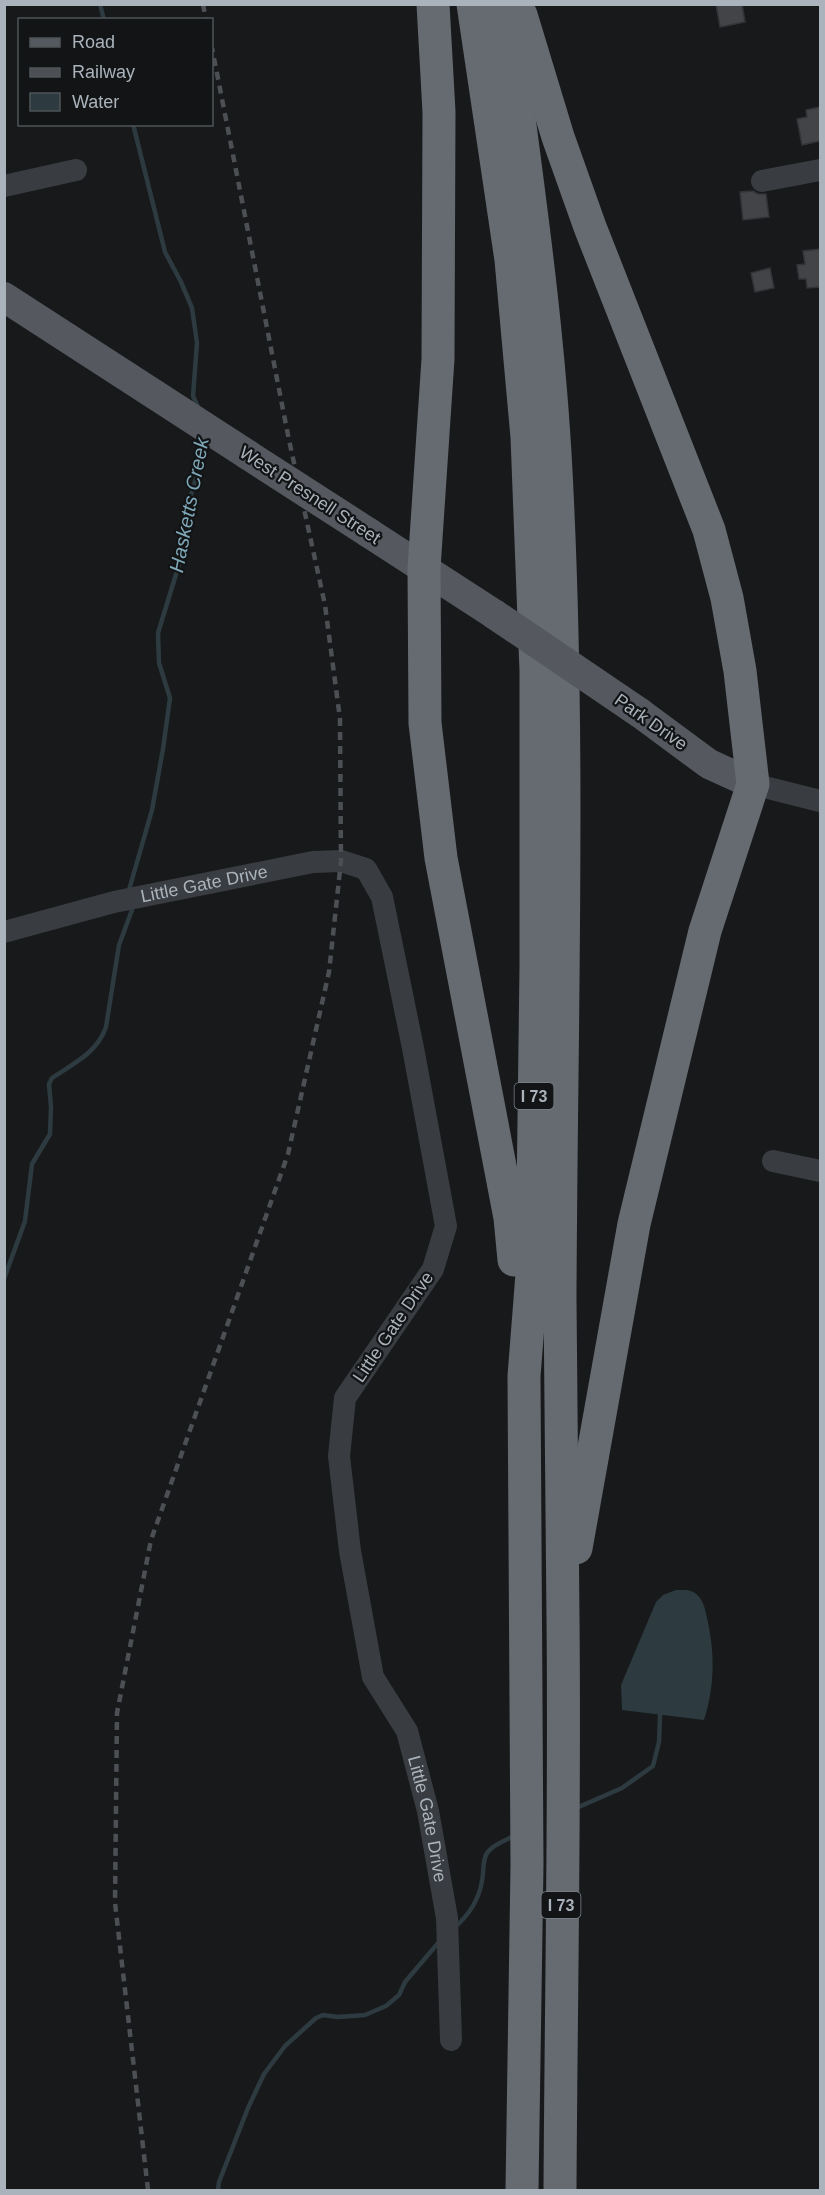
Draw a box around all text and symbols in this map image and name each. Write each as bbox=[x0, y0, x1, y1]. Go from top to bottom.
legend bbox=[18, 18, 213, 126]
text: Road bbox=[72, 32, 115, 52]
text: Railway bbox=[72, 62, 135, 82]
text: Water bbox=[72, 92, 119, 112]
water label: Hasketts Creek bbox=[165, 435, 213, 574]
street label: West Presnell Street bbox=[236, 442, 384, 548]
street label: Park Drive bbox=[611, 690, 691, 754]
street label: Little Gate Drive bbox=[139, 861, 269, 906]
road number: I 73 bbox=[514, 1083, 554, 1109]
street label: Little Gate Drive bbox=[349, 1268, 437, 1386]
street label: Little Gate Drive bbox=[404, 1753, 450, 1884]
road number: I 73 bbox=[542, 1892, 580, 1918]

